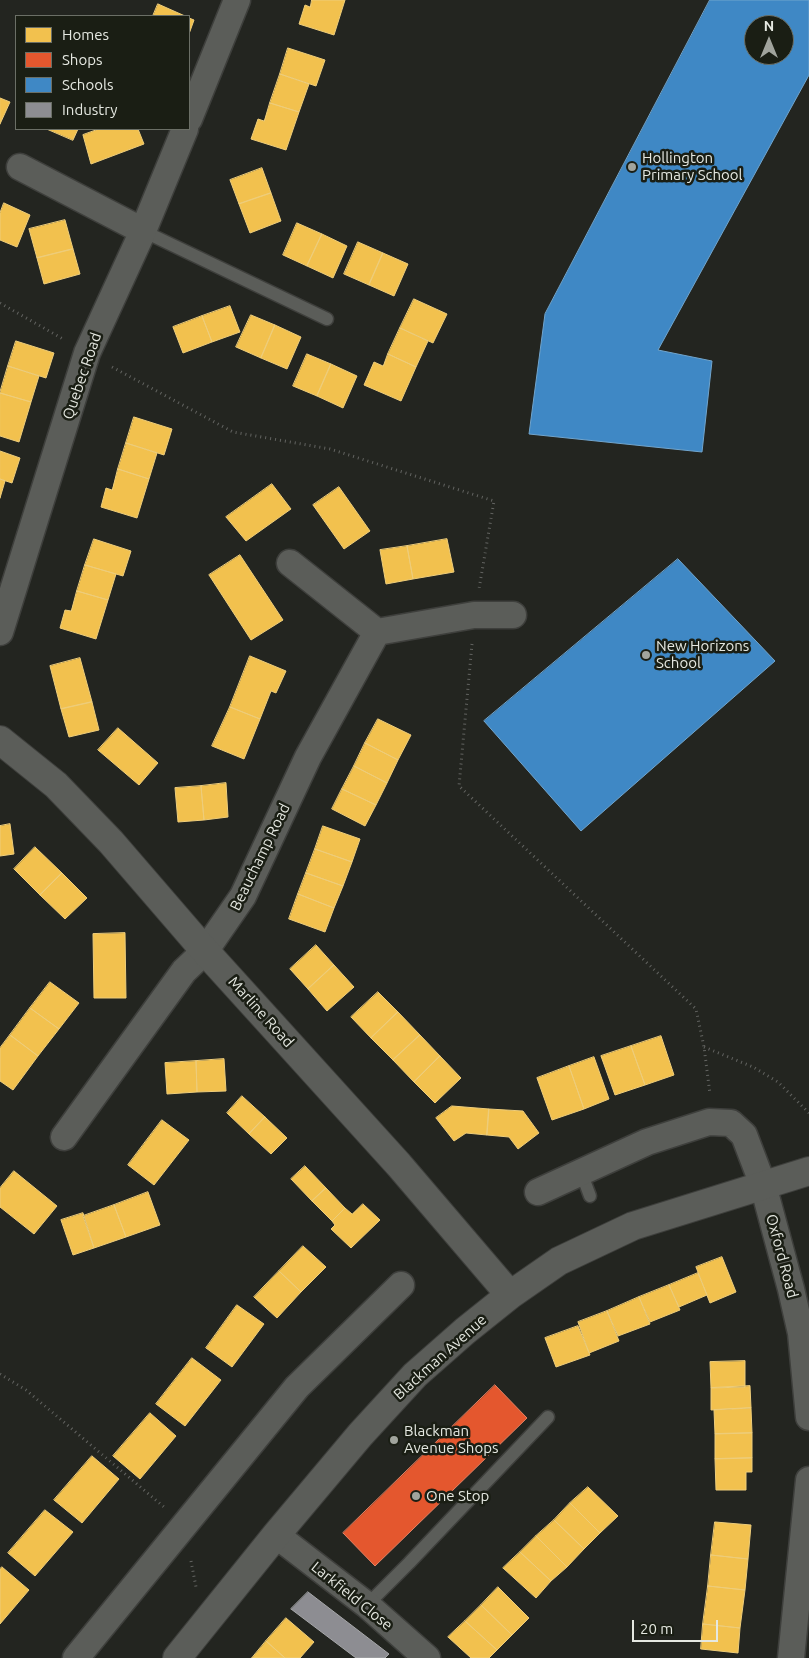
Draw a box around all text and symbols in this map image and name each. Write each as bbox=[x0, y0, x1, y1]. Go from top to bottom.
legend bbox=[15, 15, 190, 130]
north arrow bbox=[744, 15, 794, 65]
text: N bbox=[764, 18, 774, 34]
text: Homes bbox=[62, 26, 109, 43]
text: Shops bbox=[62, 51, 103, 68]
text: Schools bbox=[62, 76, 113, 93]
text: Industry bbox=[62, 101, 117, 118]
place label: Hollington Primary School bbox=[642, 149, 743, 184]
marker: Hollington Primary School bbox=[626, 161, 638, 173]
street label: Quebec Road bbox=[59, 330, 105, 422]
place label: New Horizons School bbox=[656, 637, 749, 672]
marker: New Horizons School bbox=[640, 649, 652, 661]
street label: Beauchamp Road bbox=[226, 800, 294, 914]
street label: Marline Road bbox=[225, 973, 297, 1051]
street label: Oxford Road bbox=[762, 1212, 802, 1300]
street label: Blackman Avenue bbox=[390, 1311, 490, 1403]
place label: Blackman Avenue Shops bbox=[404, 1422, 498, 1457]
marker: Blackman Avenue Shops bbox=[388, 1434, 400, 1446]
place label: One Stop bbox=[426, 1487, 489, 1505]
marker: One Stop bbox=[410, 1490, 422, 1502]
street label: Larkfield Close bbox=[308, 1558, 396, 1634]
scale bar bbox=[634, 1610, 720, 1642]
text: 20 m bbox=[640, 1620, 673, 1637]

